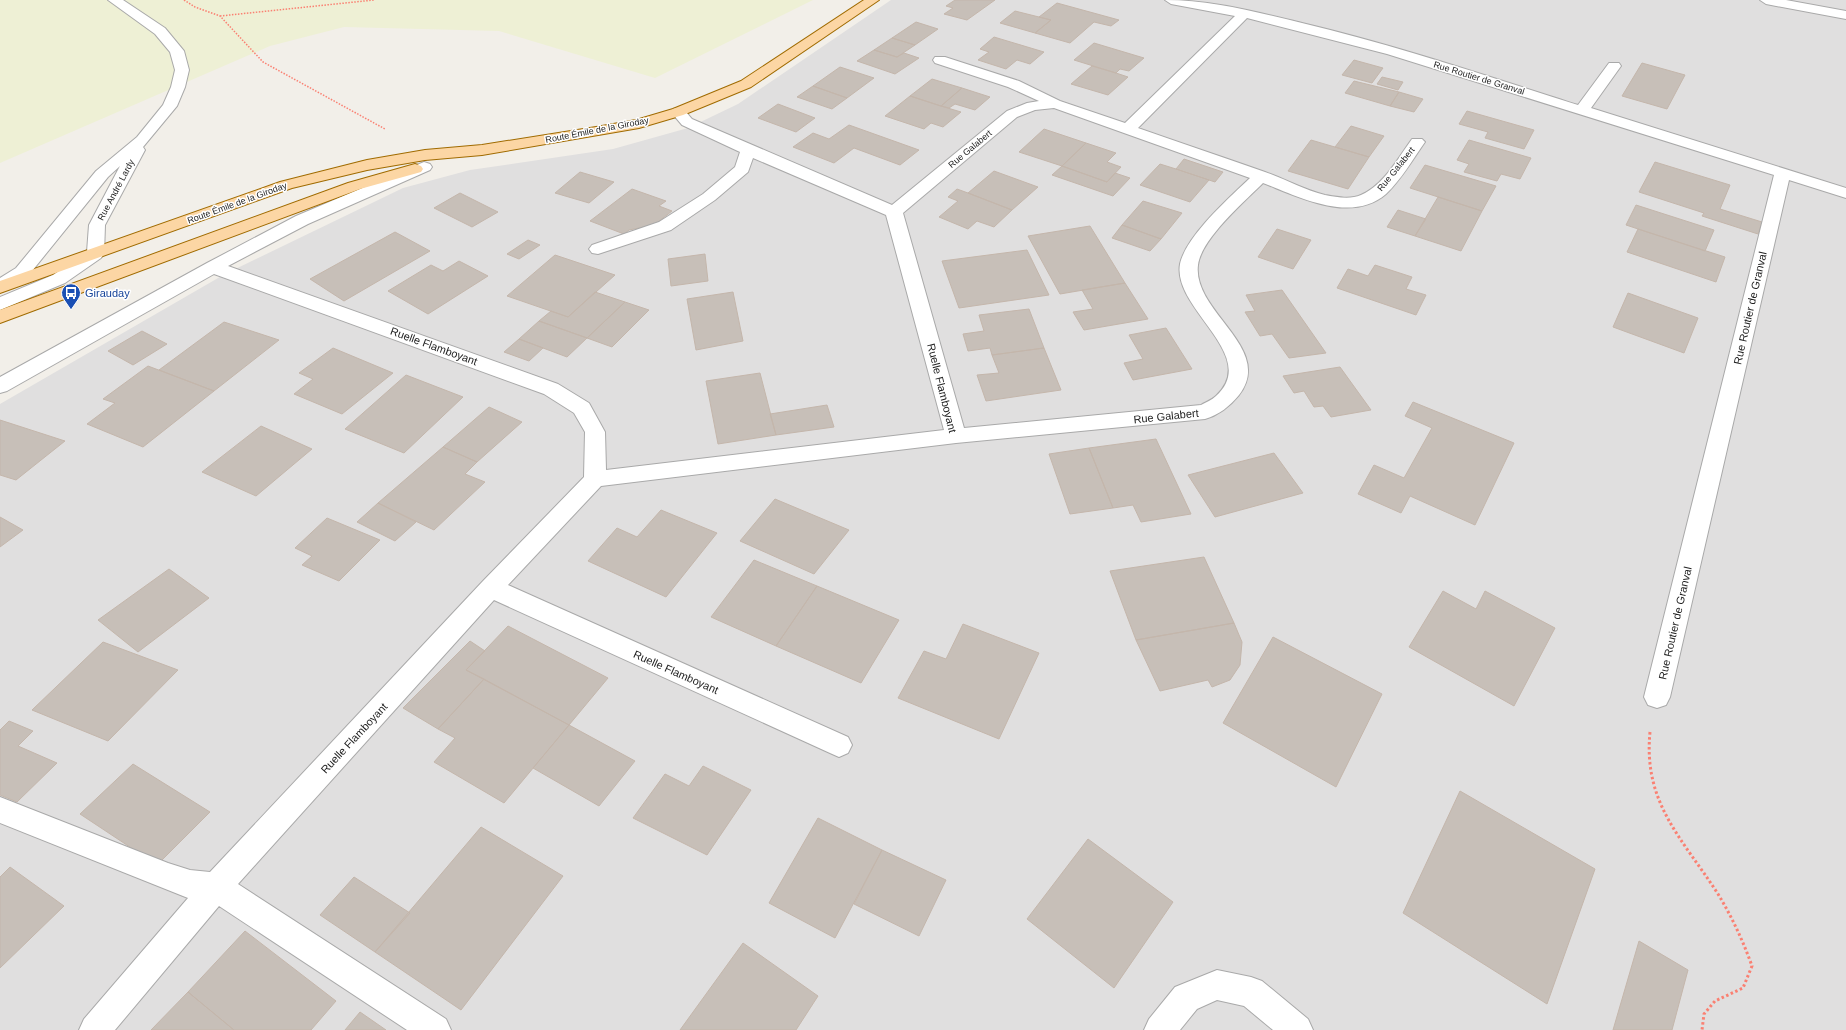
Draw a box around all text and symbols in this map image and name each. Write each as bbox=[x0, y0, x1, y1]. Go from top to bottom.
street label: Rue Routier de Granval bbox=[1432, 59, 1526, 97]
street label: Route Émile de la Giroday bbox=[544, 115, 650, 145]
street label: Rue Galabert bbox=[946, 128, 994, 170]
street label: Rue Galabert bbox=[1375, 145, 1417, 193]
street label: Rue André Lardy bbox=[96, 157, 137, 222]
street label: Route Émile de la Giroday bbox=[186, 180, 289, 226]
street label: Rue Routier de Granval bbox=[1731, 250, 1769, 366]
bus stop icon: Girauday bbox=[60, 282, 82, 310]
place label: Girauday bbox=[85, 287, 130, 299]
street label: Ruelle Flamboyant bbox=[389, 325, 479, 367]
street label: Ruelle Flamboyant bbox=[925, 342, 959, 434]
street label: Rue Galabert bbox=[1133, 407, 1199, 425]
street label: Rue Routier de Granval bbox=[1656, 565, 1694, 681]
street label: Ruelle Flamboyant bbox=[632, 648, 720, 696]
street label: Ruelle Flamboyant bbox=[318, 700, 390, 776]

